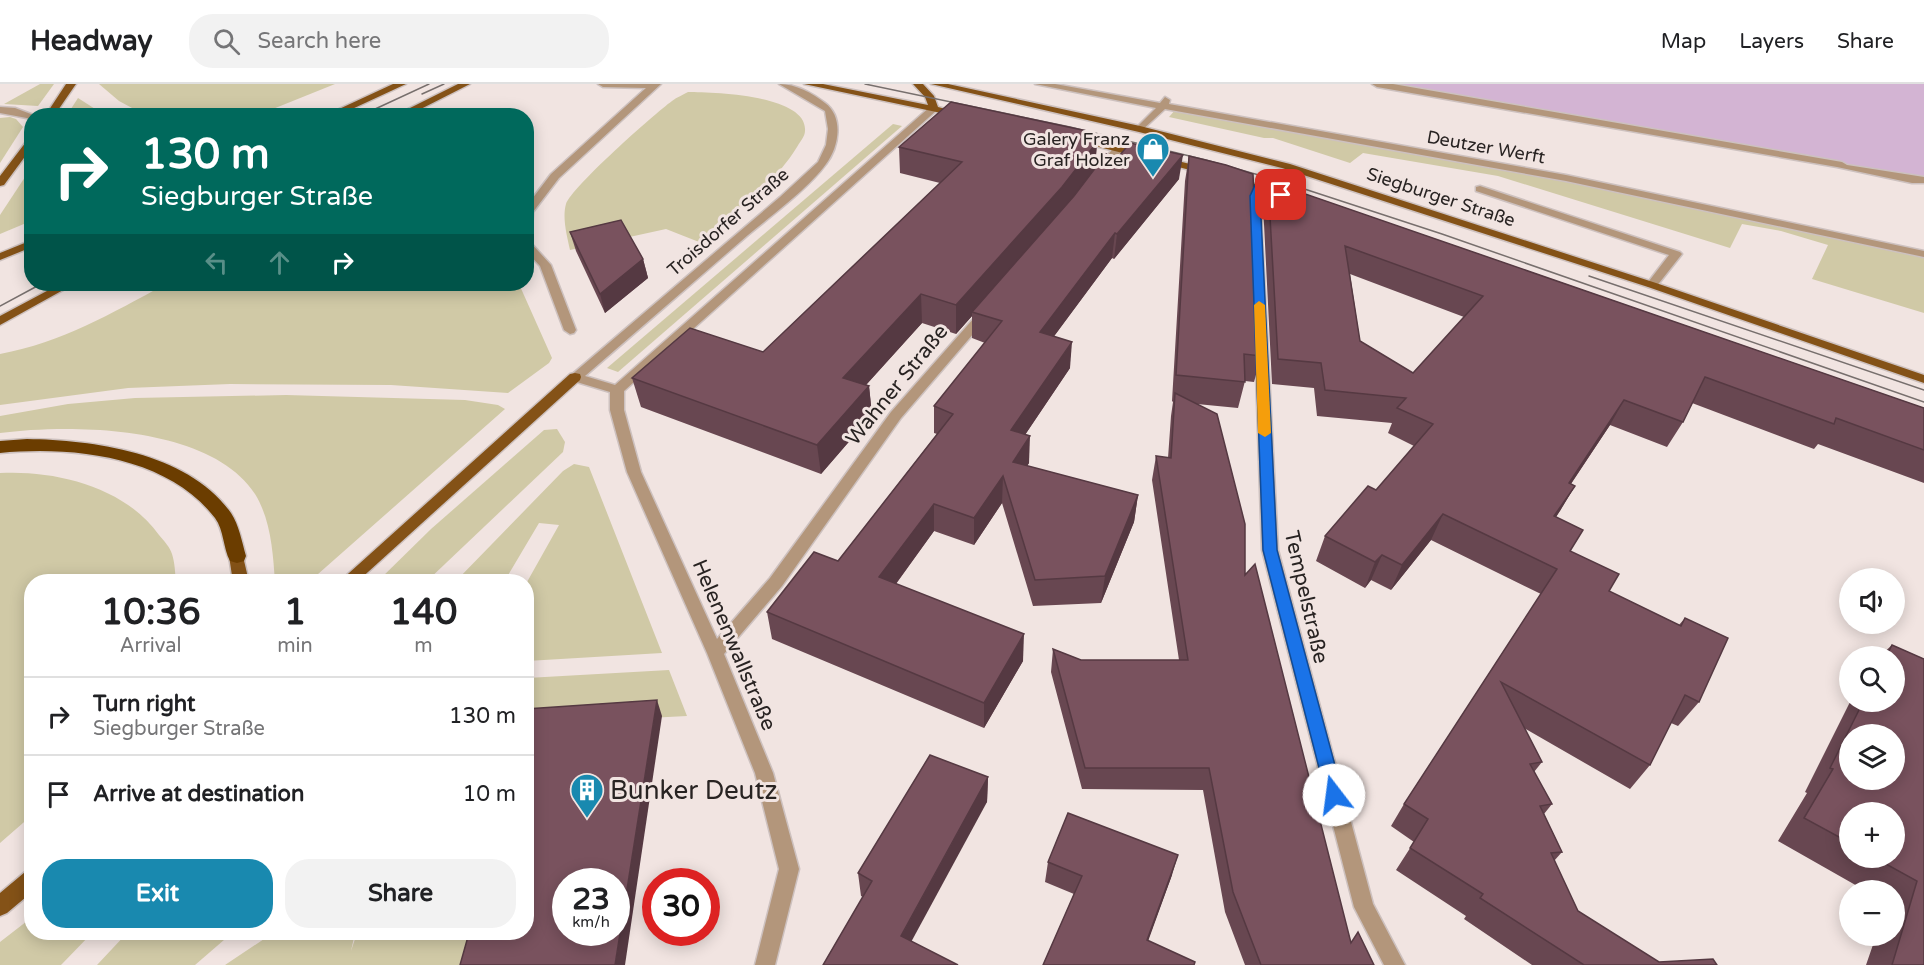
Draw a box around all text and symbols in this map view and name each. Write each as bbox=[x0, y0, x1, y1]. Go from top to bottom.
search box bbox=[189, 14, 609, 68]
text: Headway bbox=[30, 24, 153, 58]
icon: search bbox=[210, 25, 243, 58]
text: Search here bbox=[258, 28, 381, 54]
text: Map bbox=[1661, 29, 1706, 54]
text: Layers bbox=[1739, 29, 1804, 54]
text: Share bbox=[1837, 29, 1894, 54]
street label: Deutzer Werft bbox=[1425, 126, 1547, 168]
place label: Galery Franz Graf Holzer bbox=[1023, 128, 1130, 171]
text: 130 m bbox=[141, 129, 270, 180]
shop icon: Galery Franz Graf Holzer bbox=[1135, 131, 1171, 178]
icon: right bbox=[42, 132, 120, 210]
street label: Troisdorfer Straße bbox=[663, 163, 793, 281]
street label: Siegburger Straße bbox=[1364, 163, 1518, 231]
pin bbox=[1255, 169, 1306, 220]
icon: arrive bbox=[1264, 178, 1297, 211]
text: Siegburger Straße bbox=[141, 180, 373, 213]
icon: left bbox=[200, 246, 233, 279]
icon: ahead bbox=[263, 246, 296, 279]
icon: right bbox=[326, 246, 359, 279]
street label: Wahner Straße bbox=[841, 319, 953, 450]
street label: Tempelstraße bbox=[1279, 528, 1333, 666]
street label: Helenenwallstraße bbox=[687, 556, 781, 734]
map controls bbox=[1839, 568, 1905, 946]
button: sound bbox=[1839, 568, 1905, 634]
text: 10:36 bbox=[101, 591, 201, 634]
text: 1 bbox=[284, 591, 306, 634]
text: 140 bbox=[389, 591, 457, 634]
text: Arrival bbox=[120, 634, 182, 658]
text: min bbox=[277, 634, 313, 658]
text: m bbox=[414, 634, 433, 658]
button: search bbox=[1839, 646, 1905, 712]
text: Turn right bbox=[93, 691, 195, 717]
icon: right bbox=[42, 700, 75, 733]
text: 130 m bbox=[449, 703, 516, 729]
text: Siegburger Straße bbox=[93, 717, 265, 741]
button: layers bbox=[1839, 724, 1905, 790]
position arrow bbox=[1302, 763, 1366, 827]
building icon: Bunker Deutz bbox=[569, 772, 605, 819]
place label: Bunker Deutz bbox=[610, 775, 777, 806]
icon: arrive bbox=[42, 778, 75, 811]
text: Arrive at destination bbox=[93, 781, 304, 807]
text: 10 m bbox=[462, 781, 516, 807]
button: + bbox=[1839, 802, 1905, 868]
button: Exit bbox=[42, 859, 273, 928]
button: Share bbox=[285, 859, 516, 928]
speed limit sign: 30 bbox=[642, 868, 720, 946]
button: − bbox=[1839, 880, 1905, 946]
text: 23 bbox=[572, 881, 610, 918]
text: km/h bbox=[572, 913, 610, 931]

